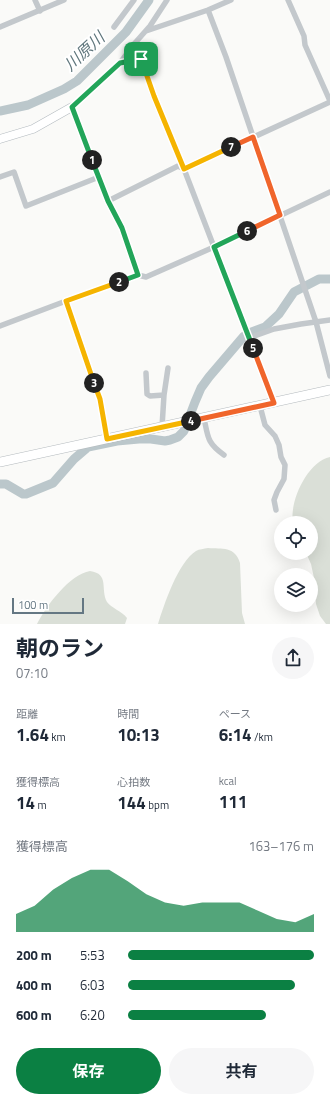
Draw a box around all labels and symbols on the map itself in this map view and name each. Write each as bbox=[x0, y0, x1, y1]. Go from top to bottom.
water label: 川原川 bbox=[58, 24, 111, 76]
pin bbox=[124, 42, 158, 76]
pin: 7 bbox=[221, 137, 241, 157]
pin: 1 bbox=[82, 150, 102, 170]
pin: 6 bbox=[237, 221, 257, 241]
pin: 2 bbox=[109, 272, 129, 292]
pin: 5 bbox=[243, 338, 263, 358]
pin: 3 bbox=[84, 373, 104, 393]
pin: 4 bbox=[181, 411, 201, 431]
scale bar bbox=[12, 596, 84, 615]

